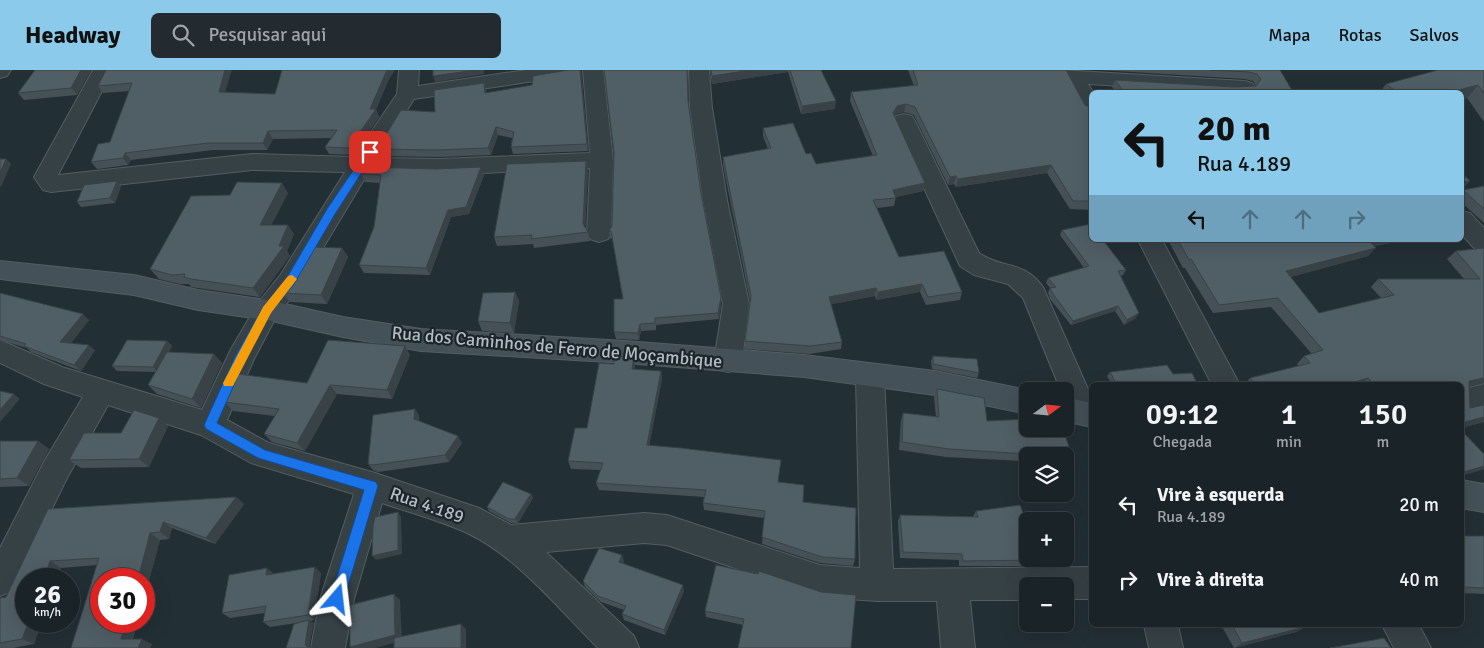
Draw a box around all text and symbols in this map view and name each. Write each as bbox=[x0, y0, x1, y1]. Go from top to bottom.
search box bbox=[151, 13, 501, 58]
text: Headway bbox=[25, 20, 121, 50]
icon: search bbox=[169, 21, 197, 49]
text: Pesquisar aqui bbox=[209, 23, 326, 47]
text: Mapa bbox=[1268, 24, 1311, 46]
text: Rotas bbox=[1339, 24, 1382, 46]
text: Salvos bbox=[1410, 24, 1459, 46]
text: 20 m bbox=[1197, 107, 1271, 150]
icon: left bbox=[1114, 110, 1179, 175]
pin bbox=[349, 131, 391, 173]
icon: arrive bbox=[356, 138, 384, 166]
text: Rua 4.189 bbox=[1197, 150, 1291, 177]
icon: left bbox=[1183, 205, 1211, 233]
icon: ahead bbox=[1236, 205, 1264, 233]
icon: ahead bbox=[1289, 205, 1317, 233]
icon: right bbox=[1342, 205, 1370, 233]
street label: Rua dos Caminhos de Ferro de Moçambique bbox=[391, 322, 723, 372]
north arrow bbox=[1019, 382, 1074, 438]
map controls bbox=[1019, 382, 1074, 632]
text: 09:12 bbox=[1146, 396, 1219, 433]
text: 1 bbox=[1281, 396, 1297, 433]
text: 150 bbox=[1359, 396, 1407, 433]
text: Chegada bbox=[1153, 432, 1212, 452]
text: min bbox=[1276, 432, 1302, 452]
text: m bbox=[1376, 432, 1389, 452]
button: layers bbox=[1019, 447, 1074, 502]
street label: Rua 4.189 bbox=[387, 482, 467, 528]
text: Vire à esquerda bbox=[1157, 483, 1284, 507]
icon: left bbox=[1114, 491, 1142, 519]
text: 20 m bbox=[1399, 493, 1439, 517]
text: Rua 4.189 bbox=[1157, 507, 1225, 527]
button: + bbox=[1019, 512, 1074, 567]
icon: right bbox=[1114, 566, 1142, 594]
speed limit sign: 30 bbox=[90, 568, 155, 633]
text: Vire à direita bbox=[1157, 568, 1264, 592]
text: 40 m bbox=[1399, 568, 1439, 592]
position arrow bbox=[310, 572, 362, 624]
button: − bbox=[1019, 577, 1074, 632]
text: 26 bbox=[34, 579, 61, 610]
text: km/h bbox=[34, 605, 61, 620]

